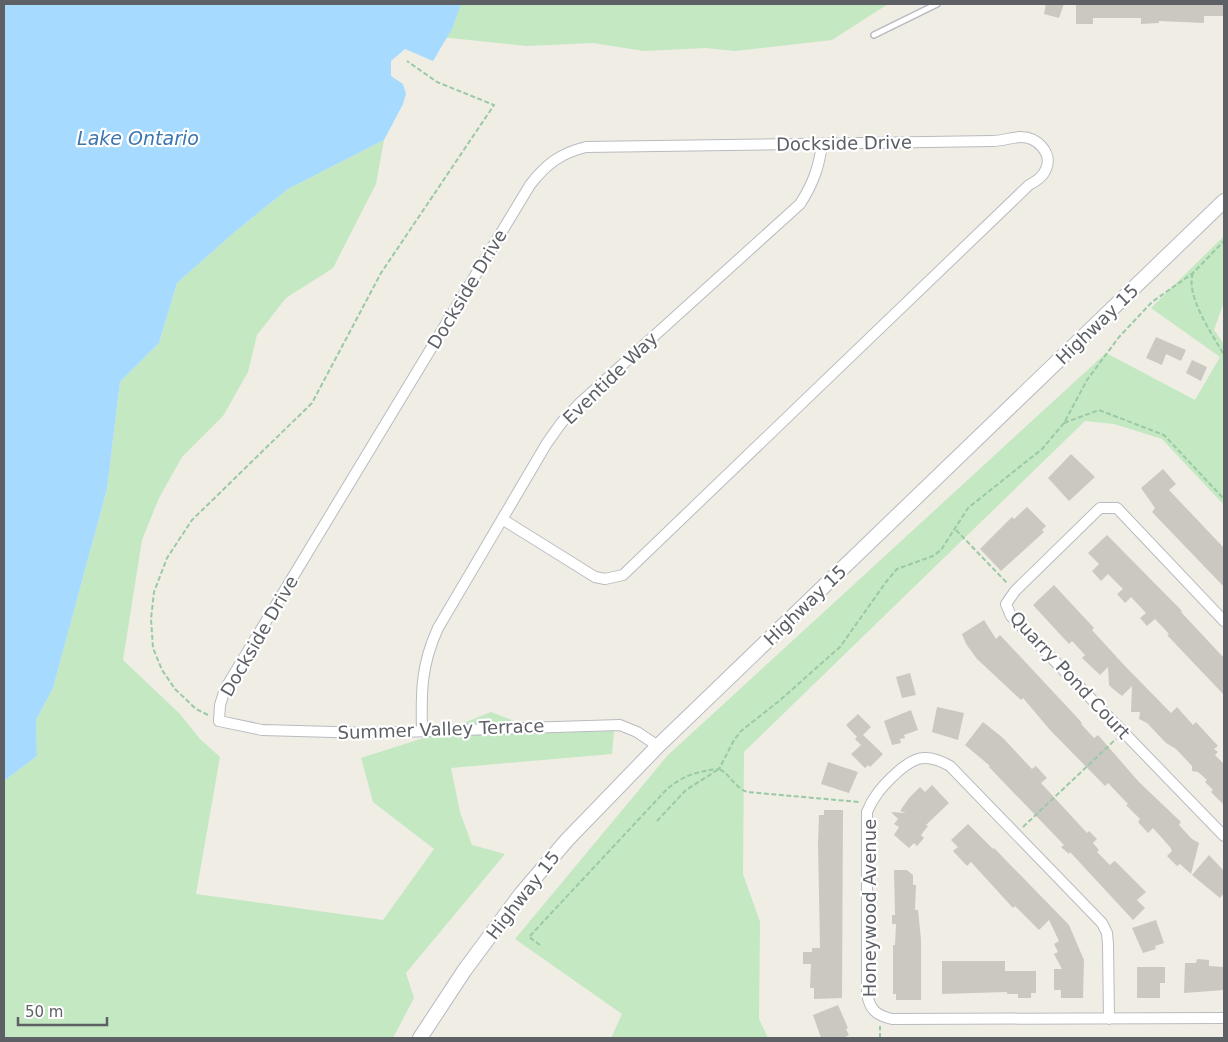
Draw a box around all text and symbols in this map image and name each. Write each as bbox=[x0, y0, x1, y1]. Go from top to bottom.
water label: Lake Ontario bbox=[77, 127, 199, 149]
street label: Dockside Drive bbox=[776, 131, 912, 155]
street label: Dockside Drive bbox=[423, 225, 511, 353]
street label: Highway 15 bbox=[1051, 279, 1143, 369]
street label: Eventide Way bbox=[558, 327, 662, 428]
street label: Highway 15 bbox=[759, 560, 851, 650]
street label: Dockside Drive bbox=[216, 572, 302, 700]
street label: Quarry Pond Court bbox=[1005, 607, 1135, 743]
street label: Summer Valley Terrace bbox=[337, 715, 545, 743]
street label: Honeywood Avenue bbox=[859, 819, 880, 997]
street label: Highway 15 bbox=[482, 847, 564, 943]
scale bar bbox=[18, 994, 106, 1026]
text: 50 m bbox=[25, 1003, 63, 1021]

